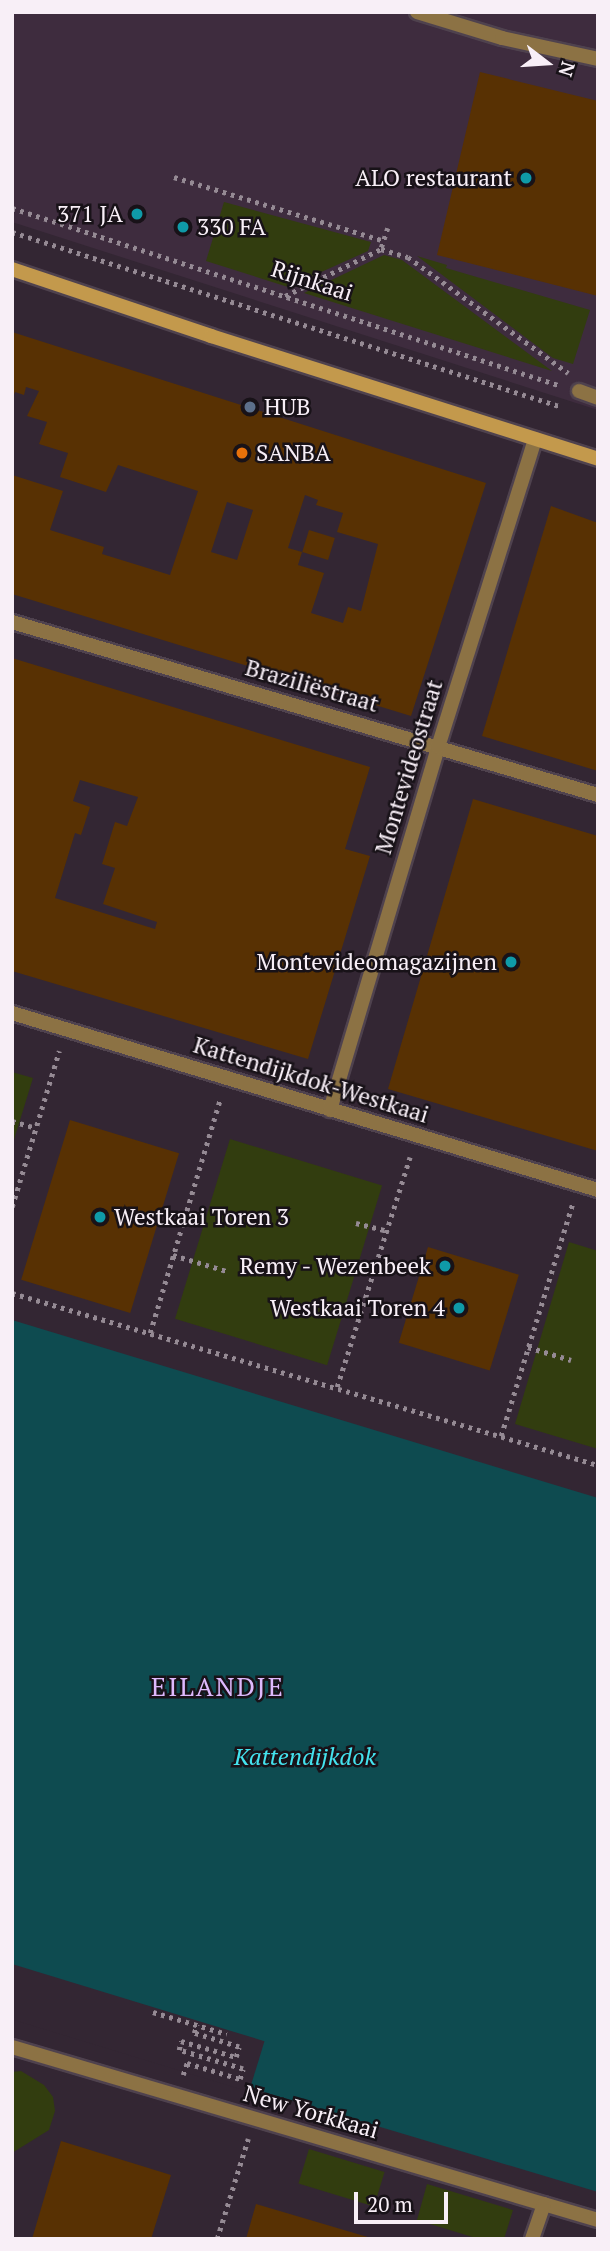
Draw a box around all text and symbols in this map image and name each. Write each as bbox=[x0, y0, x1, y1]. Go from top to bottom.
north arrow bbox=[512, 28, 582, 98]
text: N bbox=[554, 59, 582, 80]
place label: ALO restaurant bbox=[355, 164, 512, 192]
marker: ALO restaurant bbox=[518, 170, 534, 186]
place label: 371 JA bbox=[57, 200, 123, 228]
marker: 371 JA bbox=[129, 206, 145, 222]
place label: 330 FA bbox=[197, 213, 266, 241]
marker: 330 FA bbox=[175, 219, 191, 235]
street label: Rijnkaai bbox=[268, 255, 356, 307]
place label: HUB bbox=[264, 393, 310, 421]
marker: HUB bbox=[242, 399, 258, 415]
place label: SANBA bbox=[256, 439, 331, 467]
marker: SANBA bbox=[234, 445, 250, 461]
street label: Braziliëstraat bbox=[242, 654, 382, 718]
street label: Montevideostraat bbox=[369, 677, 449, 857]
place label: Montevideomagazijnen bbox=[257, 948, 497, 976]
marker: Montevideomagazijnen bbox=[503, 954, 519, 970]
street label: Kattendijkdok-Westkaai bbox=[190, 1031, 432, 1129]
place label: Westkaai Toren 3 bbox=[114, 1203, 289, 1231]
marker: Westkaai Toren 3 bbox=[92, 1209, 108, 1225]
place label: Remy - Wezenbeek bbox=[238, 1252, 431, 1280]
marker: Remy - Wezenbeek bbox=[437, 1258, 453, 1274]
place label: Westkaai Toren 4 bbox=[270, 1294, 445, 1322]
marker: Westkaai Toren 4 bbox=[451, 1300, 467, 1316]
district label: EILANDJE bbox=[152, 1671, 284, 1703]
water label: Kattendijkdok bbox=[234, 1743, 376, 1771]
street label: New Yorkkaai bbox=[240, 2080, 382, 2144]
scale bar bbox=[358, 2178, 452, 2222]
text: 20 m bbox=[367, 2190, 413, 2218]

